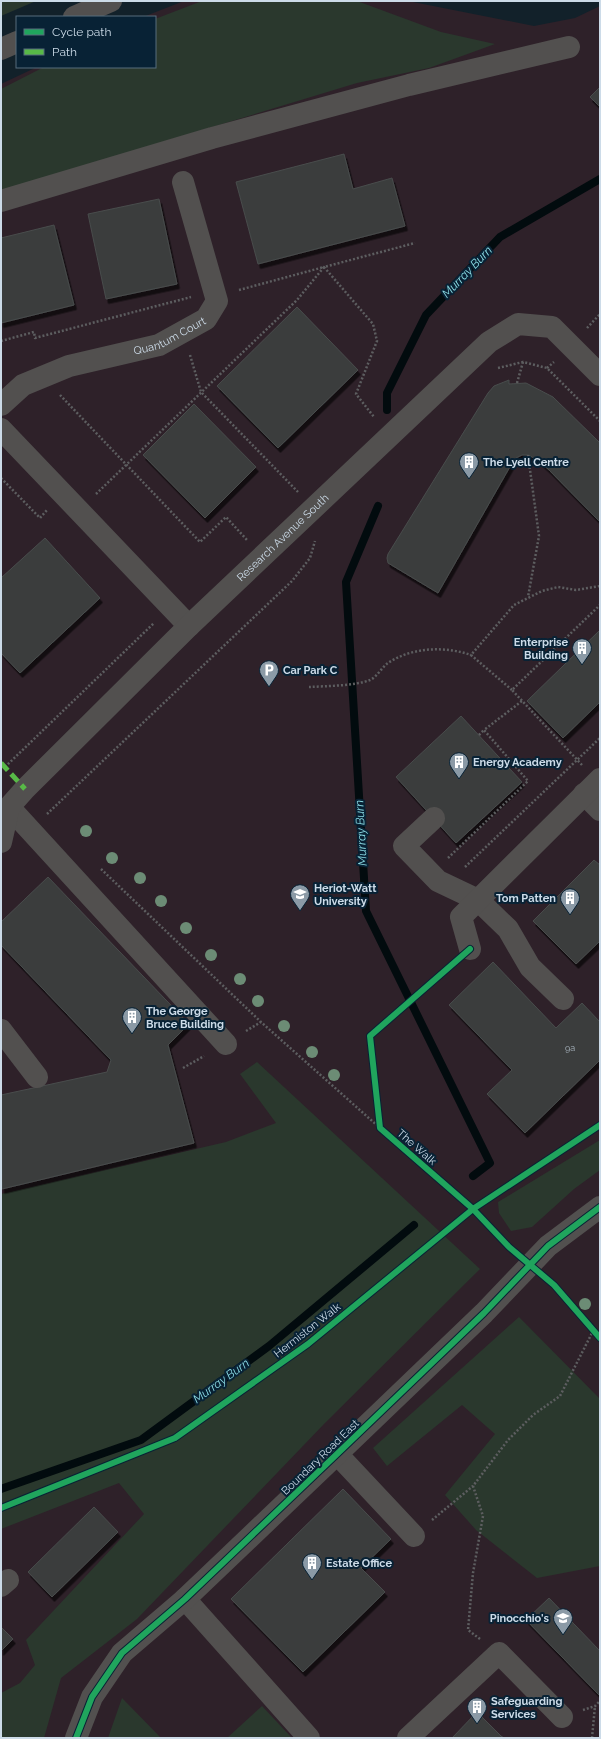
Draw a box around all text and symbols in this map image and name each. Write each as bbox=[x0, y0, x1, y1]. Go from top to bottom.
legend bbox=[16, 16, 156, 68]
text: Cycle path bbox=[52, 25, 111, 39]
text: Path bbox=[52, 45, 77, 59]
water label: Murray Burn bbox=[439, 243, 495, 301]
street label: Quantum Court bbox=[132, 314, 208, 358]
building icon: The Lyell Centre bbox=[458, 451, 480, 479]
place label: The Lyell Centre bbox=[483, 456, 569, 469]
street label: Research Avenue South bbox=[234, 491, 331, 584]
place label: Enterprise Building bbox=[514, 636, 568, 662]
building icon: Enterprise Building bbox=[571, 637, 593, 665]
parking icon: Car Park C bbox=[258, 659, 280, 687]
place label: Car Park C bbox=[283, 664, 338, 677]
building icon: Energy Academy bbox=[448, 751, 470, 779]
place label: Energy Academy bbox=[473, 756, 562, 769]
water label: Murray Burn bbox=[352, 799, 370, 866]
place label: Heriot-Watt University bbox=[314, 882, 377, 908]
school or university icon: Heriot-Watt University bbox=[289, 883, 311, 911]
building icon: Tom Patten bbox=[559, 887, 581, 915]
place label: Tom Patten bbox=[496, 892, 556, 905]
place label: The George Bruce Building bbox=[146, 1005, 224, 1031]
building icon: The George Bruce Building bbox=[121, 1006, 143, 1034]
house number: 9a bbox=[565, 1043, 575, 1053]
street label: The Walk bbox=[394, 1127, 439, 1168]
street label: Hermiston Walk bbox=[271, 1300, 343, 1360]
water label: Murray Burn bbox=[190, 1356, 252, 1406]
street label: Boundary Road East bbox=[279, 1417, 362, 1498]
building icon: Estate Office bbox=[301, 1552, 323, 1580]
place label: Estate Office bbox=[326, 1557, 392, 1570]
school or university icon: Pinocchio's bbox=[552, 1607, 574, 1635]
place label: Pinocchio's bbox=[490, 1612, 550, 1625]
place label: Safeguarding Services bbox=[491, 1695, 562, 1721]
building icon: Safeguarding Services bbox=[466, 1696, 488, 1724]

